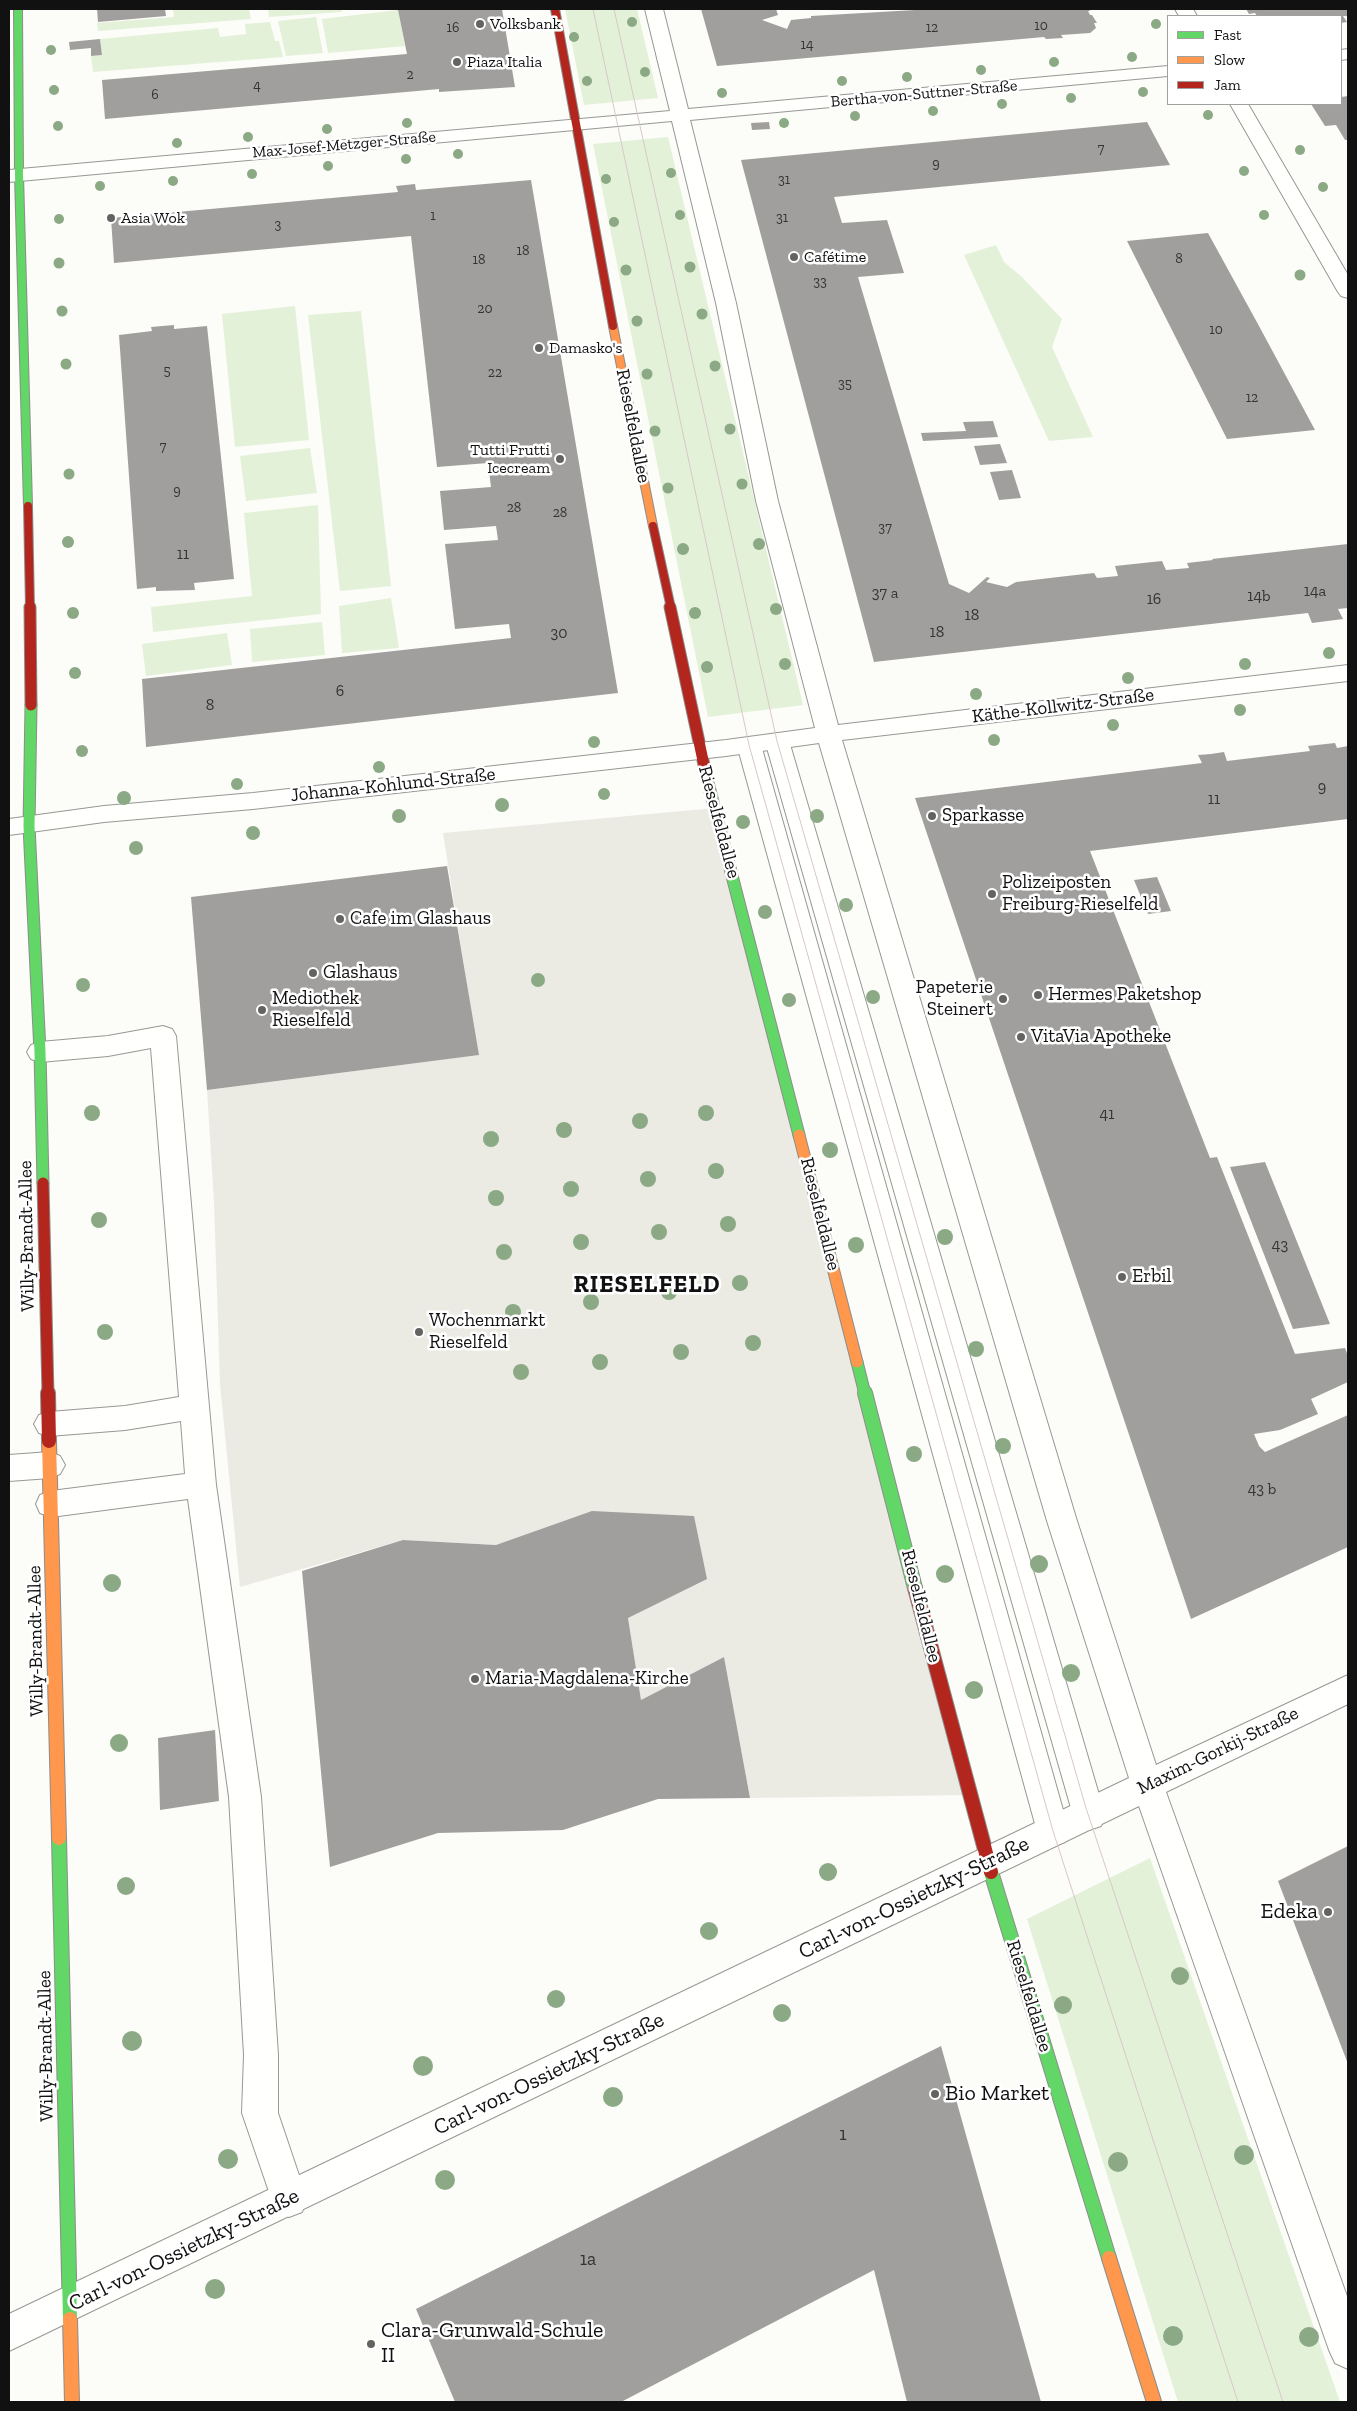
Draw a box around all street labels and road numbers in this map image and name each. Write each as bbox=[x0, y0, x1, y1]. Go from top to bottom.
street label: Bertha-von-Suttner-Straße bbox=[830, 76, 1018, 112]
street label: Max-Josef-Metzger-Straße bbox=[251, 127, 437, 163]
street label: Rieselfeldallee bbox=[611, 367, 655, 485]
street label: Käthe-Kollwitz-Straße bbox=[971, 684, 1155, 728]
street label: Johanna-Kohlund-Straße bbox=[289, 763, 497, 807]
street label: Rieselfeldallee bbox=[693, 763, 745, 881]
street label: Rieselfeldallee bbox=[795, 1155, 845, 1273]
street label: Willy-Brandt-Allee bbox=[14, 1160, 40, 1312]
street label: Rieselfeldallee bbox=[896, 1547, 946, 1665]
street label: Willy-Brandt-Allee bbox=[23, 1565, 49, 1717]
street label: Maxim-Gorkij-Straße bbox=[1134, 1702, 1302, 1800]
street label: Carl-von-Ossietzky-Straße bbox=[794, 1831, 1034, 1965]
street label: Rieselfeldallee bbox=[1001, 1937, 1057, 2055]
street label: Willy-Brandt-Allee bbox=[33, 1970, 59, 2122]
street label: Carl-von-Ossietzky-Straße bbox=[429, 2007, 669, 2141]
street label: Carl-von-Ossietzky-Straße bbox=[64, 2183, 304, 2317]

